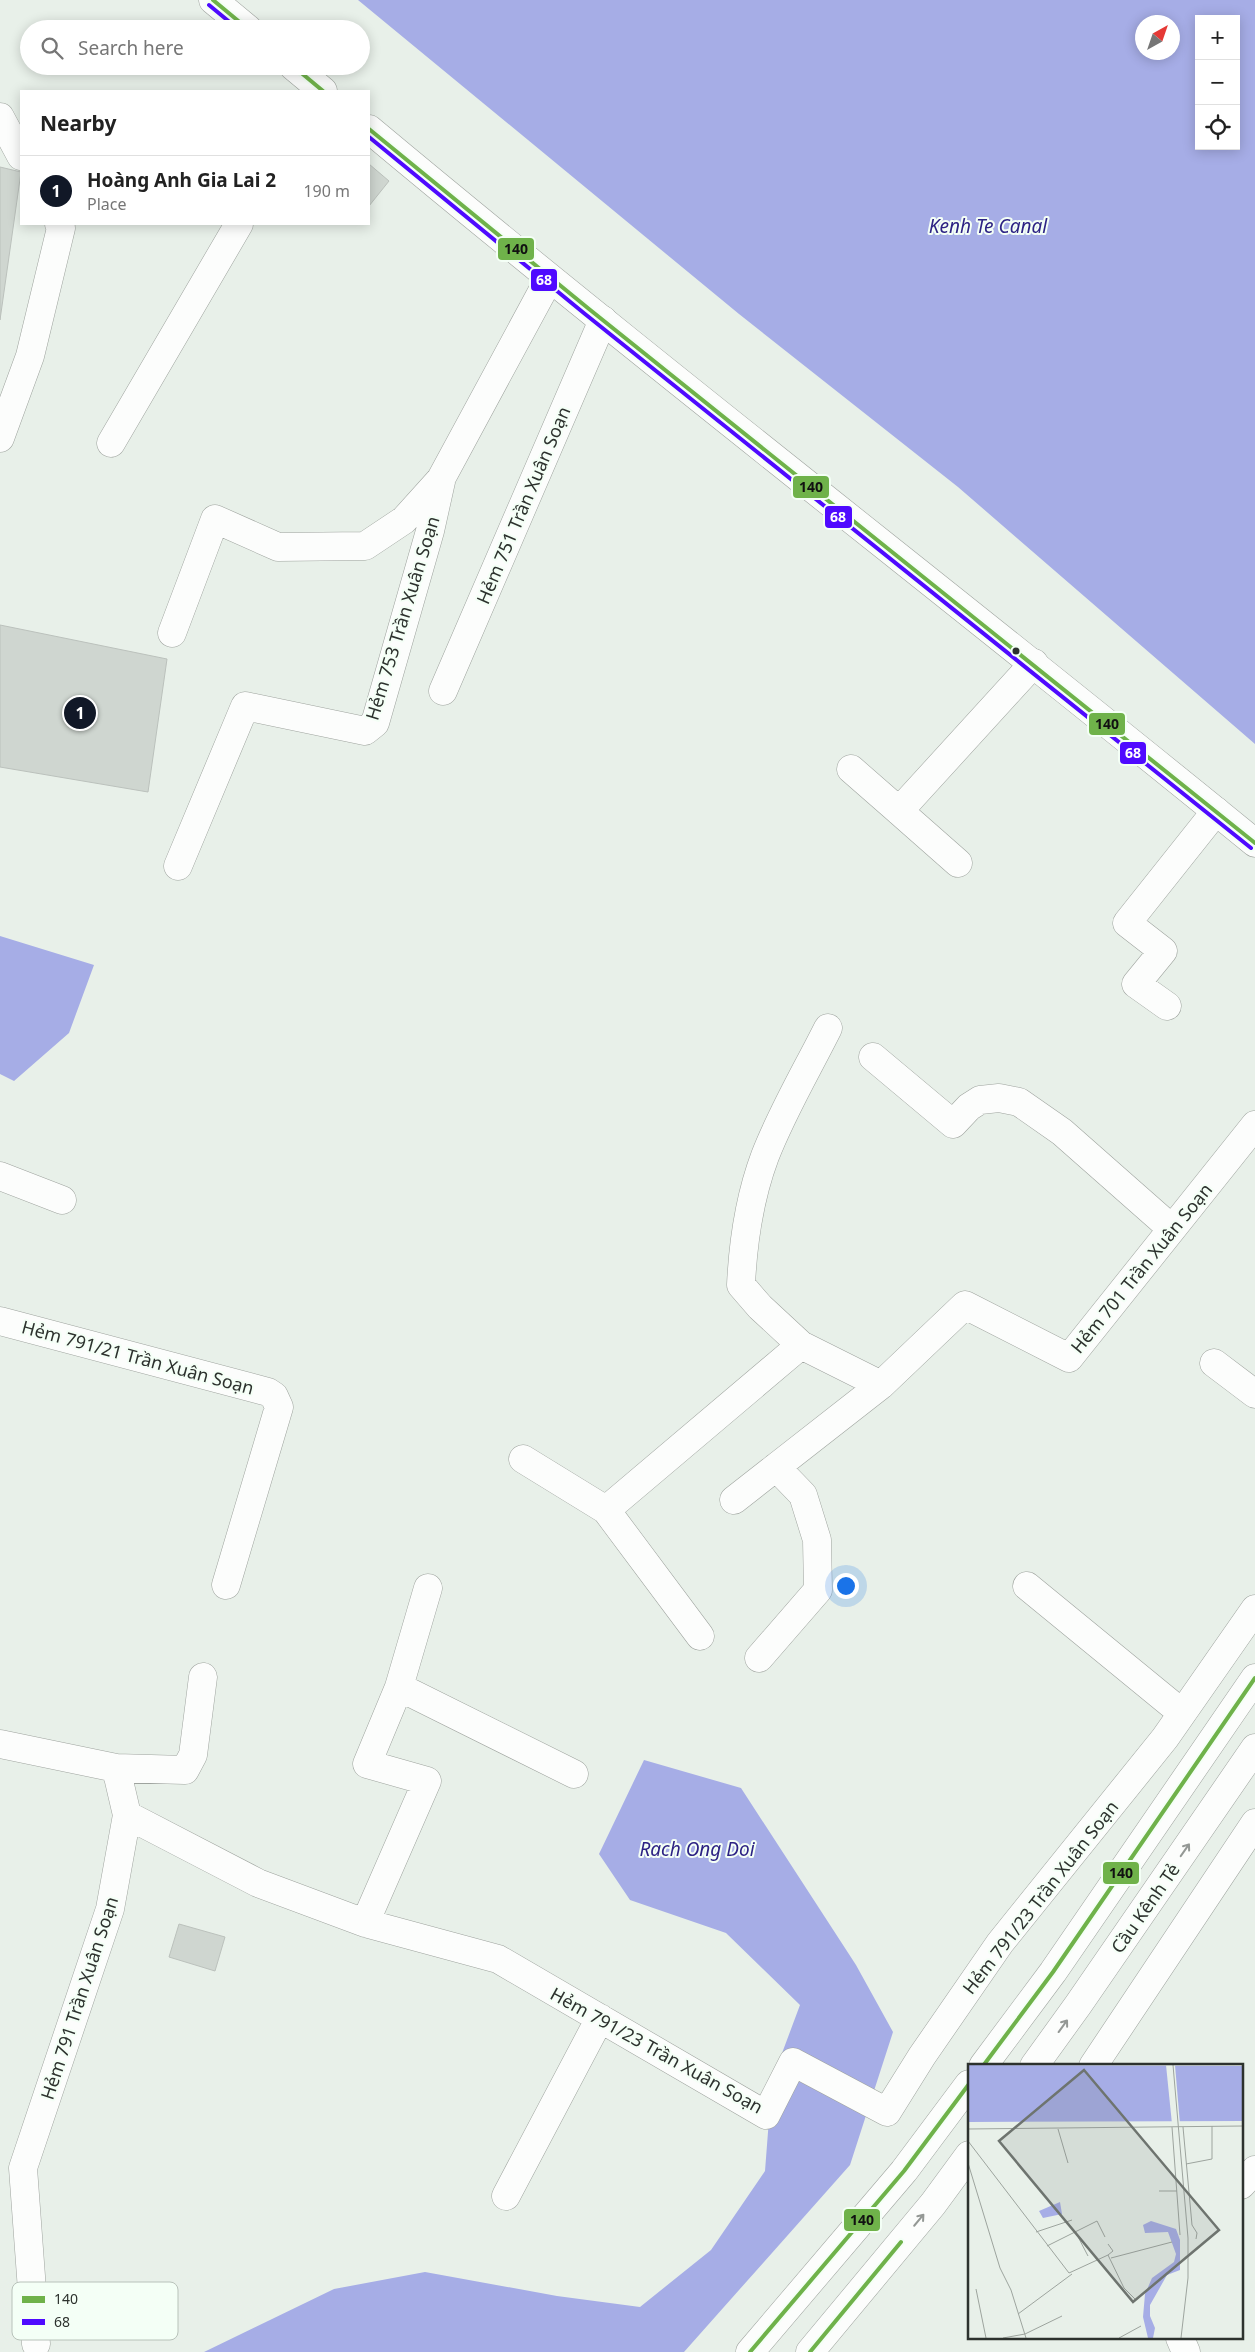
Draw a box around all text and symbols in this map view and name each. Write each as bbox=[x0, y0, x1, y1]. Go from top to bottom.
north arrow bbox=[1135, 15, 1180, 60]
map controls bbox=[1195, 15, 1240, 150]
button: + bbox=[1195, 15, 1240, 60]
search box bbox=[20, 20, 370, 75]
icon: search bbox=[38, 34, 66, 62]
text: Search here bbox=[78, 35, 184, 61]
button: − bbox=[1195, 60, 1240, 105]
button: locate bbox=[1195, 105, 1240, 150]
text: Nearby bbox=[40, 109, 116, 137]
text: Hoàng Anh Gia Lai 2 bbox=[87, 167, 276, 193]
text: 1 bbox=[51, 180, 61, 202]
text: 190 m bbox=[303, 180, 350, 202]
text: Place bbox=[87, 193, 127, 215]
water label: Kenh Te Canal bbox=[929, 213, 1048, 239]
line badge: 140 bbox=[497, 237, 535, 261]
text: 140 bbox=[504, 239, 528, 258]
line badge: 68 bbox=[530, 268, 558, 292]
text: 68 bbox=[536, 270, 552, 289]
street label: Hẻm 751 Trần Xuân Soạn bbox=[470, 403, 576, 607]
line badge: 140 bbox=[792, 475, 830, 499]
text: 140 bbox=[799, 477, 823, 496]
line badge: 68 bbox=[824, 505, 853, 529]
text: 68 bbox=[830, 507, 846, 526]
street label: Hẻm 753 Trần Xuân Soạn bbox=[360, 513, 444, 723]
unlabelled marker bbox=[1011, 646, 1021, 656]
pin: 1 bbox=[64, 694, 96, 732]
line badge: 140 bbox=[1088, 712, 1126, 736]
text: 140 bbox=[1095, 714, 1119, 733]
line badge: 68 bbox=[1119, 741, 1147, 765]
text: 68 bbox=[1125, 743, 1141, 762]
street label: Hẻm 701 Trần Xuân Soạn bbox=[1065, 1178, 1217, 1358]
street label: Hẻm 791/21 Trần Xuân Soạn bbox=[19, 1314, 257, 1400]
your location bbox=[833, 1573, 859, 1599]
street label: Hẻm 791/23 Trần Xuân Soạn bbox=[957, 1795, 1123, 1999]
water label: Rach Ong Doi bbox=[639, 1836, 756, 1862]
one-way arrow bbox=[1180, 1843, 1190, 1857]
street label: Cầu Kênh Tẻ bbox=[1105, 1858, 1185, 1958]
line badge: 140 bbox=[1102, 1861, 1140, 1885]
text: 140 bbox=[1109, 1863, 1133, 1882]
street label: Hẻm 791 Trần Xuân Soạn bbox=[35, 1893, 123, 2103]
street label: Hẻm 791/23 Trần Xuân Soạn bbox=[546, 1981, 768, 2119]
one-way arrow bbox=[1057, 2020, 1068, 2033]
inset map bbox=[968, 2064, 1242, 2340]
line badge: 140 bbox=[843, 2208, 881, 2232]
text: 140 bbox=[850, 2210, 874, 2229]
one-way arrow bbox=[914, 2214, 925, 2227]
legend bbox=[12, 2282, 178, 2340]
text: 140 bbox=[54, 2289, 78, 2308]
text: 68 bbox=[54, 2312, 70, 2331]

